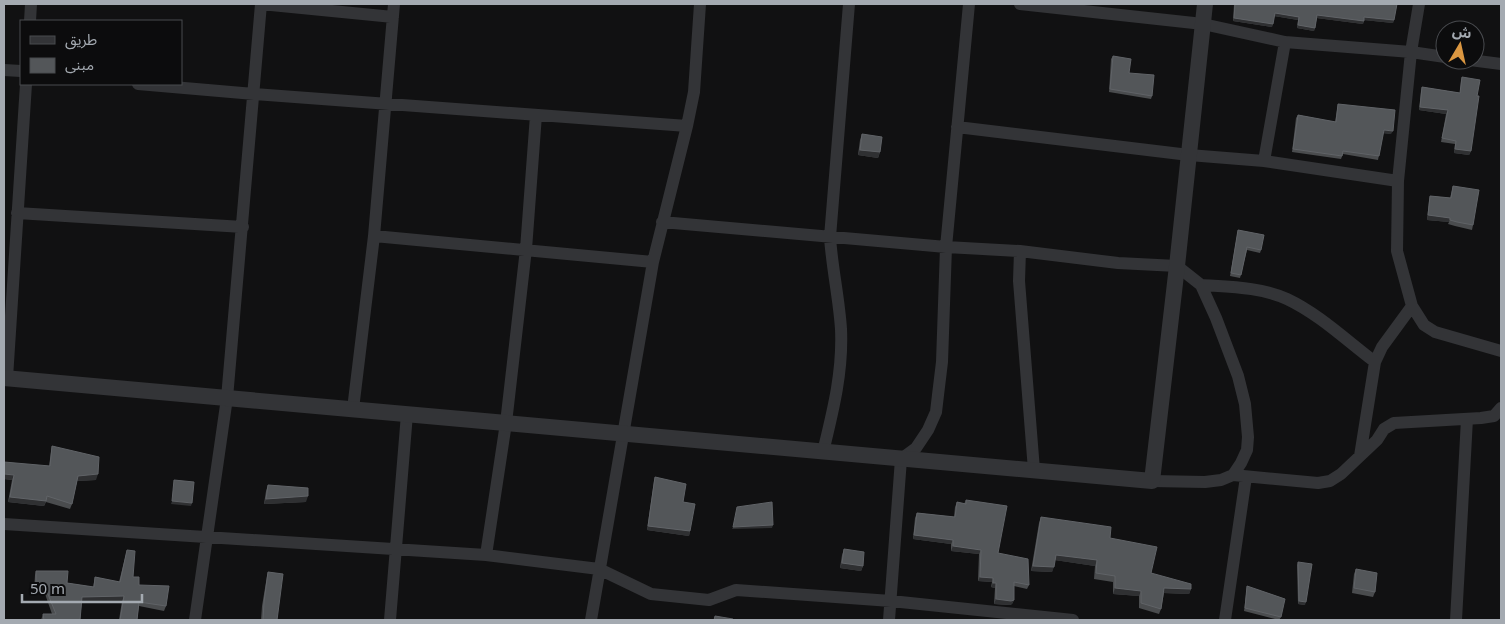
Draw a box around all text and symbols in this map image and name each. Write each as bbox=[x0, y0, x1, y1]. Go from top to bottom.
legend bbox=[20, 20, 182, 85]
north arrow bbox=[1435, 20, 1485, 70]
text: ش bbox=[1451, 21, 1473, 43]
text: طريق bbox=[65, 29, 97, 50]
text: مبنى bbox=[65, 54, 94, 74]
scale bar bbox=[22, 572, 142, 604]
text: 50 m bbox=[30, 578, 65, 598]

